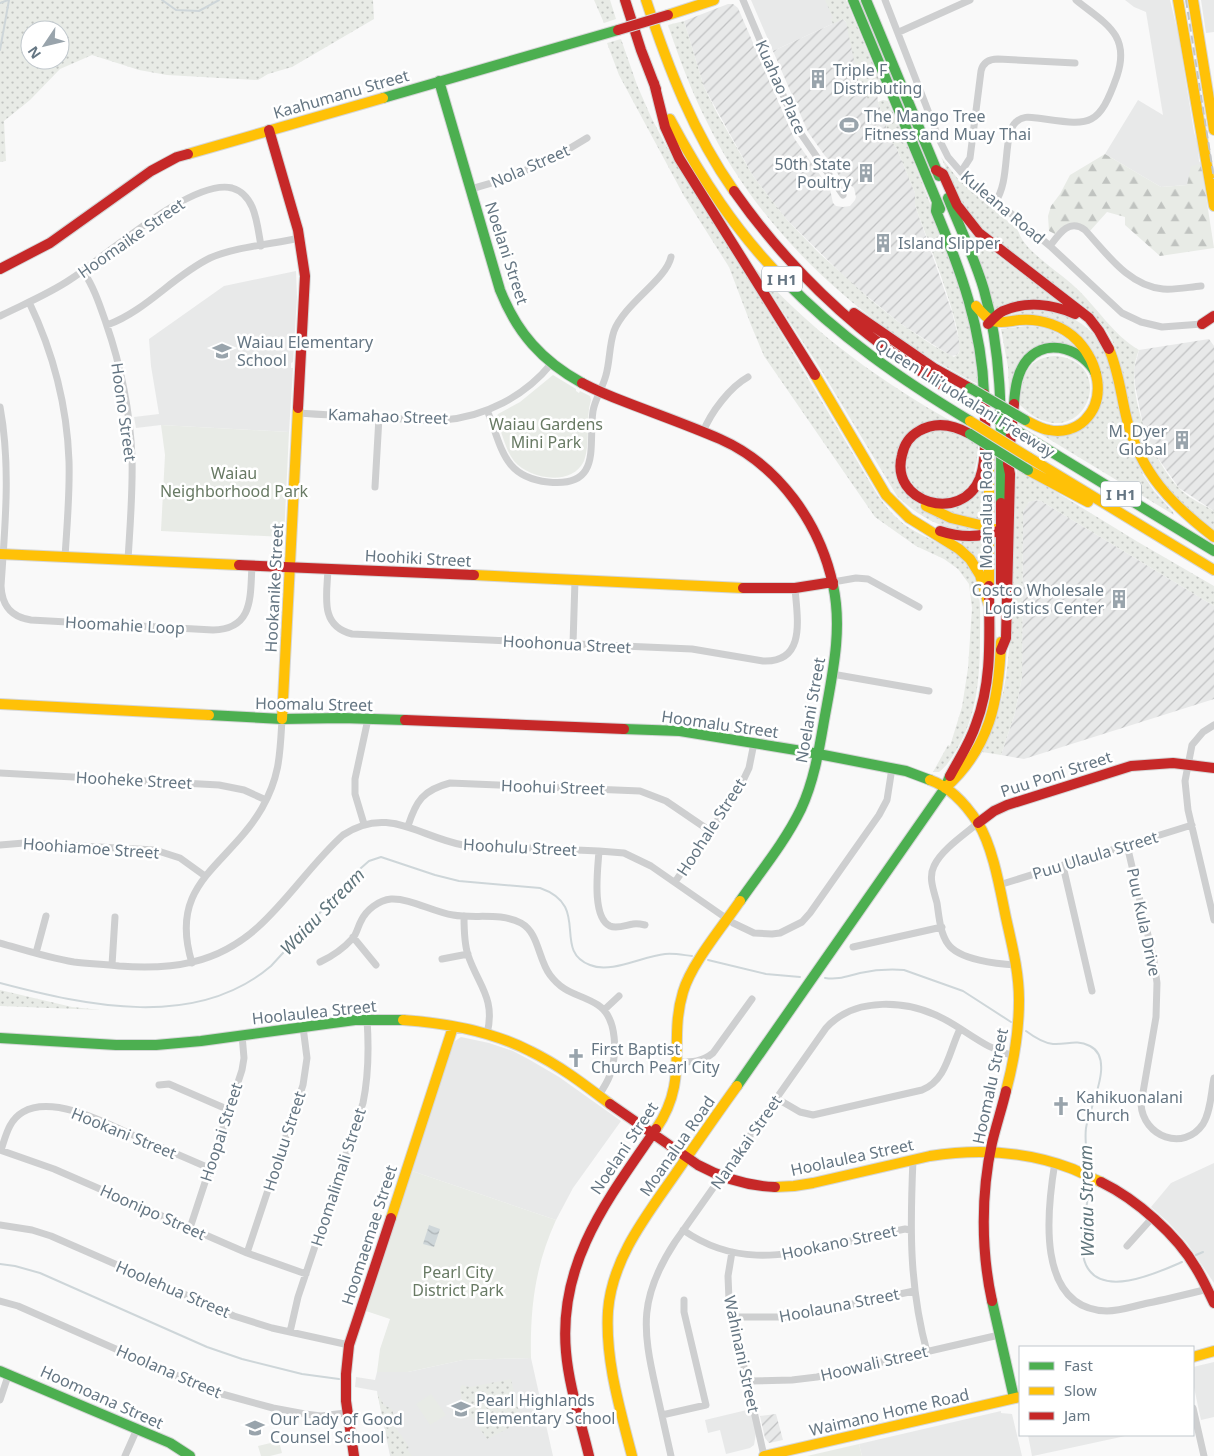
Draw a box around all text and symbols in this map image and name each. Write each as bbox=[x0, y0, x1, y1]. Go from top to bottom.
north arrow bbox=[20, 20, 70, 70]
street label: Kuahao Place bbox=[750, 36, 812, 138]
text: N bbox=[23, 43, 45, 63]
place label: Triple F Distributing bbox=[833, 59, 922, 99]
street label: Kaahumanu Street bbox=[271, 64, 412, 124]
building icon: Triple F Distributing bbox=[807, 68, 829, 90]
place label: The Mango Tree Fitness and Muay Thai bbox=[864, 105, 1031, 145]
sports icon: The Mango Tree Fitness and Muay Thai bbox=[838, 114, 860, 136]
street label: Nola Street bbox=[487, 139, 573, 193]
place label: 50th State Poultry bbox=[775, 153, 852, 193]
building icon: 50th State Poultry bbox=[855, 162, 877, 184]
street label: Kuleana Road bbox=[956, 165, 1050, 249]
street label: Hoomaike Street bbox=[73, 193, 189, 283]
street label: Noelani Street bbox=[480, 199, 534, 307]
building icon: Island Slipper bbox=[872, 232, 894, 254]
place label: Island Slipper bbox=[898, 232, 1001, 254]
road number: I H1 bbox=[762, 266, 802, 292]
place label: Waiau Elementary School bbox=[237, 331, 374, 371]
street label: Queen Liliʻuokalani Freeway bbox=[871, 333, 1060, 463]
school or university icon: Waiau Elementary School bbox=[211, 340, 233, 362]
street label: Hoono Street bbox=[106, 361, 142, 463]
street label: Kamahao Street bbox=[328, 403, 449, 429]
park label: Waiau Gardens Mini Park bbox=[489, 413, 603, 453]
place label: M. Dyer Global bbox=[1109, 420, 1167, 460]
building icon: M. Dyer Global bbox=[1171, 429, 1193, 451]
street label: Moanalua Road bbox=[975, 451, 997, 569]
park label: Waiau Neighborhood Park bbox=[160, 462, 309, 502]
road number: I H1 bbox=[1101, 482, 1141, 506]
street label: Hookanike Street bbox=[260, 523, 288, 653]
street label: Hoohiki Street bbox=[364, 544, 472, 572]
place label: Costco Wholesale Logistics Center bbox=[972, 579, 1104, 619]
building icon: Costco Wholesale Logistics Center bbox=[1108, 588, 1130, 610]
street label: Hoomahie Loop bbox=[65, 611, 185, 639]
street label: Hoohonua Street bbox=[502, 630, 632, 658]
street label: Noelani Street bbox=[790, 655, 830, 765]
street label: Hoomalu Street bbox=[255, 692, 373, 716]
street label: Hoomalu Street bbox=[660, 705, 780, 743]
street label: Puu Poni Street bbox=[998, 746, 1115, 802]
street label: Hooheke Street bbox=[75, 766, 193, 794]
street label: Hoohui Street bbox=[501, 774, 606, 800]
street label: Hoohale Street bbox=[671, 774, 751, 880]
street label: Puu Ulaula Street bbox=[1030, 825, 1161, 885]
street label: Hoohiamoe Street bbox=[22, 832, 160, 864]
street label: Hoohulu Street bbox=[463, 833, 578, 861]
water label: Waiau Stream bbox=[274, 862, 370, 960]
street label: Puu Kula Drive bbox=[1122, 866, 1166, 978]
street label: Hoolaulea Street bbox=[251, 994, 378, 1029]
street label: Hoomalu Street bbox=[967, 1026, 1013, 1146]
place label: First Baptist Church Pearl City bbox=[591, 1038, 720, 1078]
church icon: First Baptist Church Pearl City bbox=[565, 1047, 587, 1069]
street label: Hoopai Street bbox=[195, 1079, 247, 1184]
place label: Kahikuonalani Church bbox=[1076, 1086, 1183, 1126]
street label: Hooluu Street bbox=[257, 1088, 311, 1194]
street label: Nanakai Street bbox=[705, 1090, 787, 1194]
street label: Moanalua Road bbox=[634, 1092, 720, 1200]
church icon: Kahikuonalani Church bbox=[1050, 1095, 1072, 1117]
street label: Noelani Street bbox=[585, 1097, 663, 1198]
street label: Hookani Street bbox=[68, 1102, 180, 1164]
street label: Hoomalimali Street bbox=[305, 1105, 371, 1249]
street label: Hoolaulea Street bbox=[788, 1133, 916, 1181]
water label: Waiau Stream bbox=[1073, 1145, 1099, 1257]
street label: Hoomaemae Street bbox=[336, 1162, 402, 1308]
street label: Hoonipo Street bbox=[97, 1179, 210, 1245]
street label: Hookano Street bbox=[779, 1219, 899, 1265]
street label: Hoolehua Street bbox=[113, 1255, 234, 1323]
park label: Pearl City District Park bbox=[412, 1261, 504, 1301]
street label: Hoolauna Street bbox=[777, 1283, 901, 1327]
street label: Wahinani Street bbox=[719, 1293, 765, 1415]
street label: Hoolana Street bbox=[113, 1339, 225, 1403]
street label: Hoowali Street bbox=[818, 1340, 930, 1386]
legend bbox=[1019, 1346, 1194, 1436]
text: Fast bbox=[1064, 1355, 1093, 1375]
street label: Hoomoana Street bbox=[37, 1360, 167, 1434]
text: Slow bbox=[1064, 1380, 1097, 1400]
street label: Waimano Home Road bbox=[807, 1383, 971, 1441]
place label: Pearl Highlands Elementary School bbox=[476, 1389, 615, 1429]
school or university icon: Pearl Highlands Elementary School bbox=[450, 1398, 472, 1420]
text: Jam bbox=[1062, 1405, 1091, 1425]
place label: Our Lady of Good Counsel School bbox=[270, 1408, 403, 1448]
school or university icon: Our Lady of Good Counsel School bbox=[244, 1417, 266, 1439]

